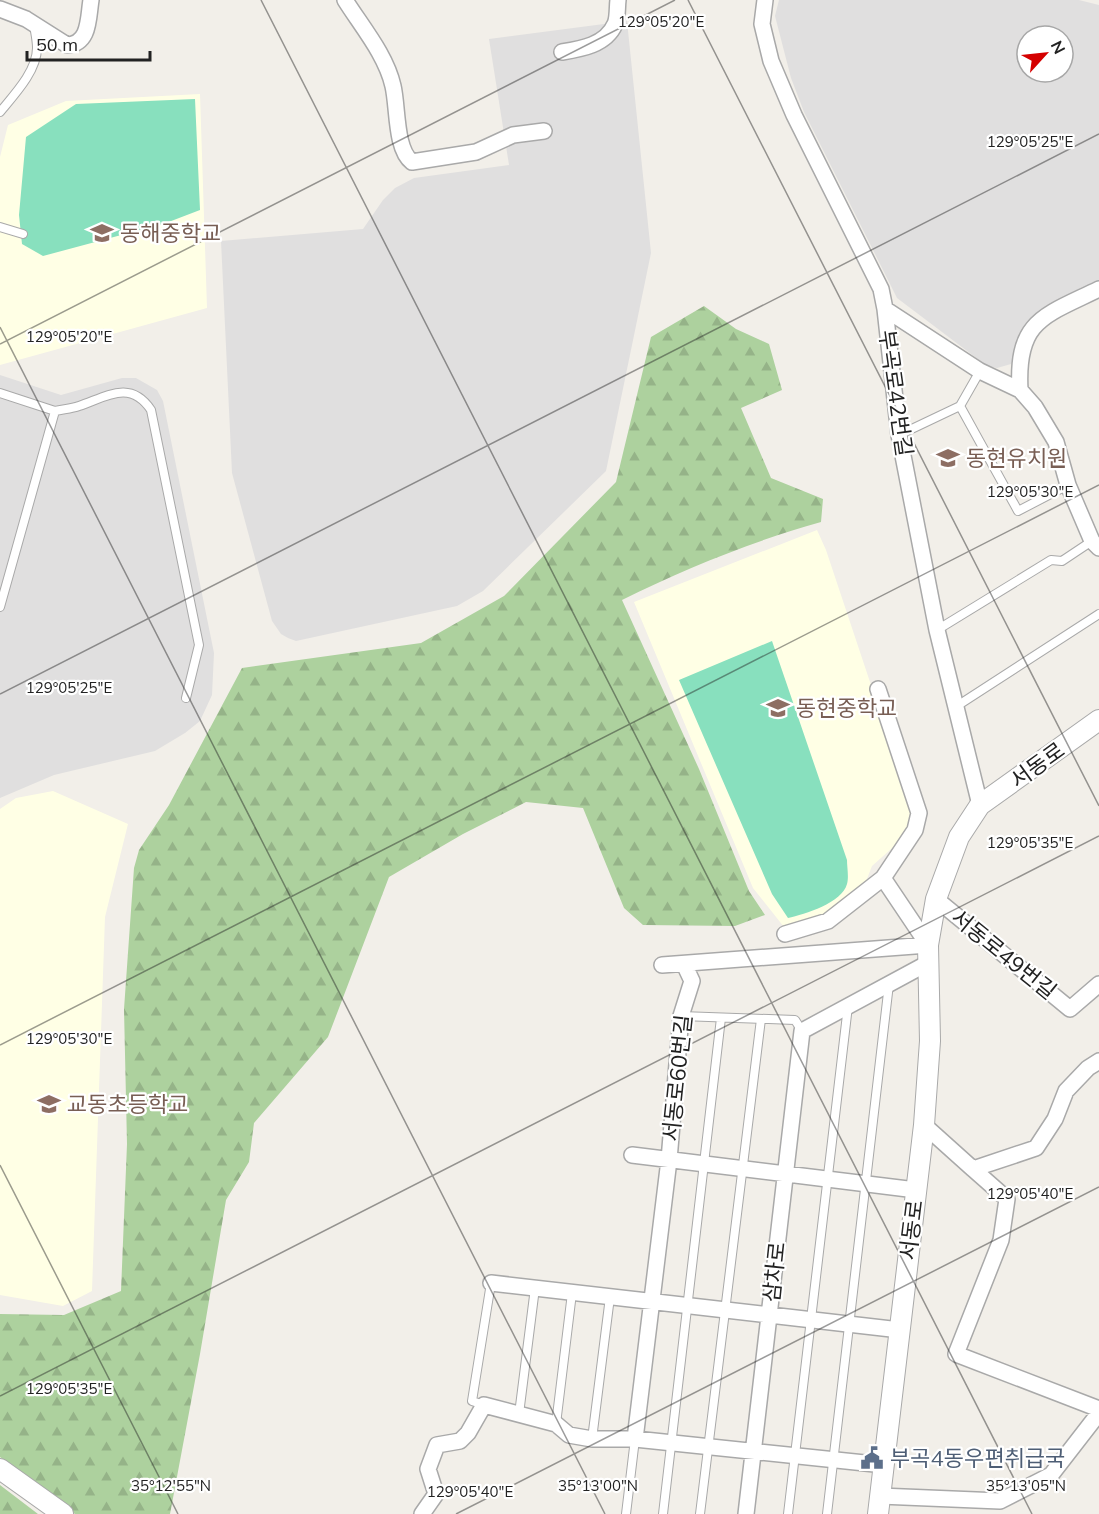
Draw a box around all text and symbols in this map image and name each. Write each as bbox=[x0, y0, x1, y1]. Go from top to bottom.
text: 129°05'20"E bbox=[618, 12, 704, 31]
scale bar bbox=[27, 24, 150, 62]
north arrow bbox=[1015, 24, 1075, 84]
text: 50 m bbox=[36, 33, 78, 56]
text: N bbox=[1047, 37, 1070, 57]
text: 129°05'25"E bbox=[987, 132, 1073, 151]
place label: 동해중학교 bbox=[120, 219, 221, 247]
school or university icon: 동해중학교 bbox=[89, 220, 115, 246]
text: 129°05'20"E bbox=[26, 327, 112, 346]
street label: 부곡로42번길 bbox=[873, 328, 919, 458]
place label: 동현유치원 bbox=[966, 444, 1067, 472]
school or university icon: 동현유치원 bbox=[935, 445, 961, 471]
text: 129°05'30"E bbox=[987, 482, 1073, 501]
text: 129°05'25"E bbox=[26, 678, 112, 697]
place label: 동현중학교 bbox=[796, 694, 897, 722]
school or university icon: 동현중학교 bbox=[765, 695, 791, 721]
street label: 서동로 bbox=[1004, 736, 1070, 794]
text: 129°05'35"E bbox=[987, 833, 1073, 852]
street label: 서동로49번길 bbox=[946, 903, 1062, 1005]
street label: 서동로60번길 bbox=[656, 1013, 698, 1143]
text: 129°05'30"E bbox=[26, 1029, 112, 1048]
place label: 교동초등학교 bbox=[67, 1090, 188, 1118]
school or university icon: 교동초등학교 bbox=[36, 1091, 62, 1117]
text: 129°05'40"E bbox=[987, 1184, 1073, 1203]
street label: 서동로 bbox=[893, 1198, 929, 1262]
street label: 삼차로 bbox=[757, 1240, 791, 1304]
text: 129°05'35"E bbox=[26, 1379, 112, 1398]
place label: 부곡4동우편취급국 bbox=[890, 1444, 1065, 1472]
public building icon: 부곡4동우편취급국 bbox=[859, 1445, 885, 1471]
text: 35°12'55"N bbox=[131, 1476, 211, 1495]
text: 35°13'00"N bbox=[558, 1476, 638, 1495]
text: 35°13'05"N bbox=[986, 1476, 1066, 1495]
text: 129°05'40"E bbox=[427, 1482, 513, 1501]

